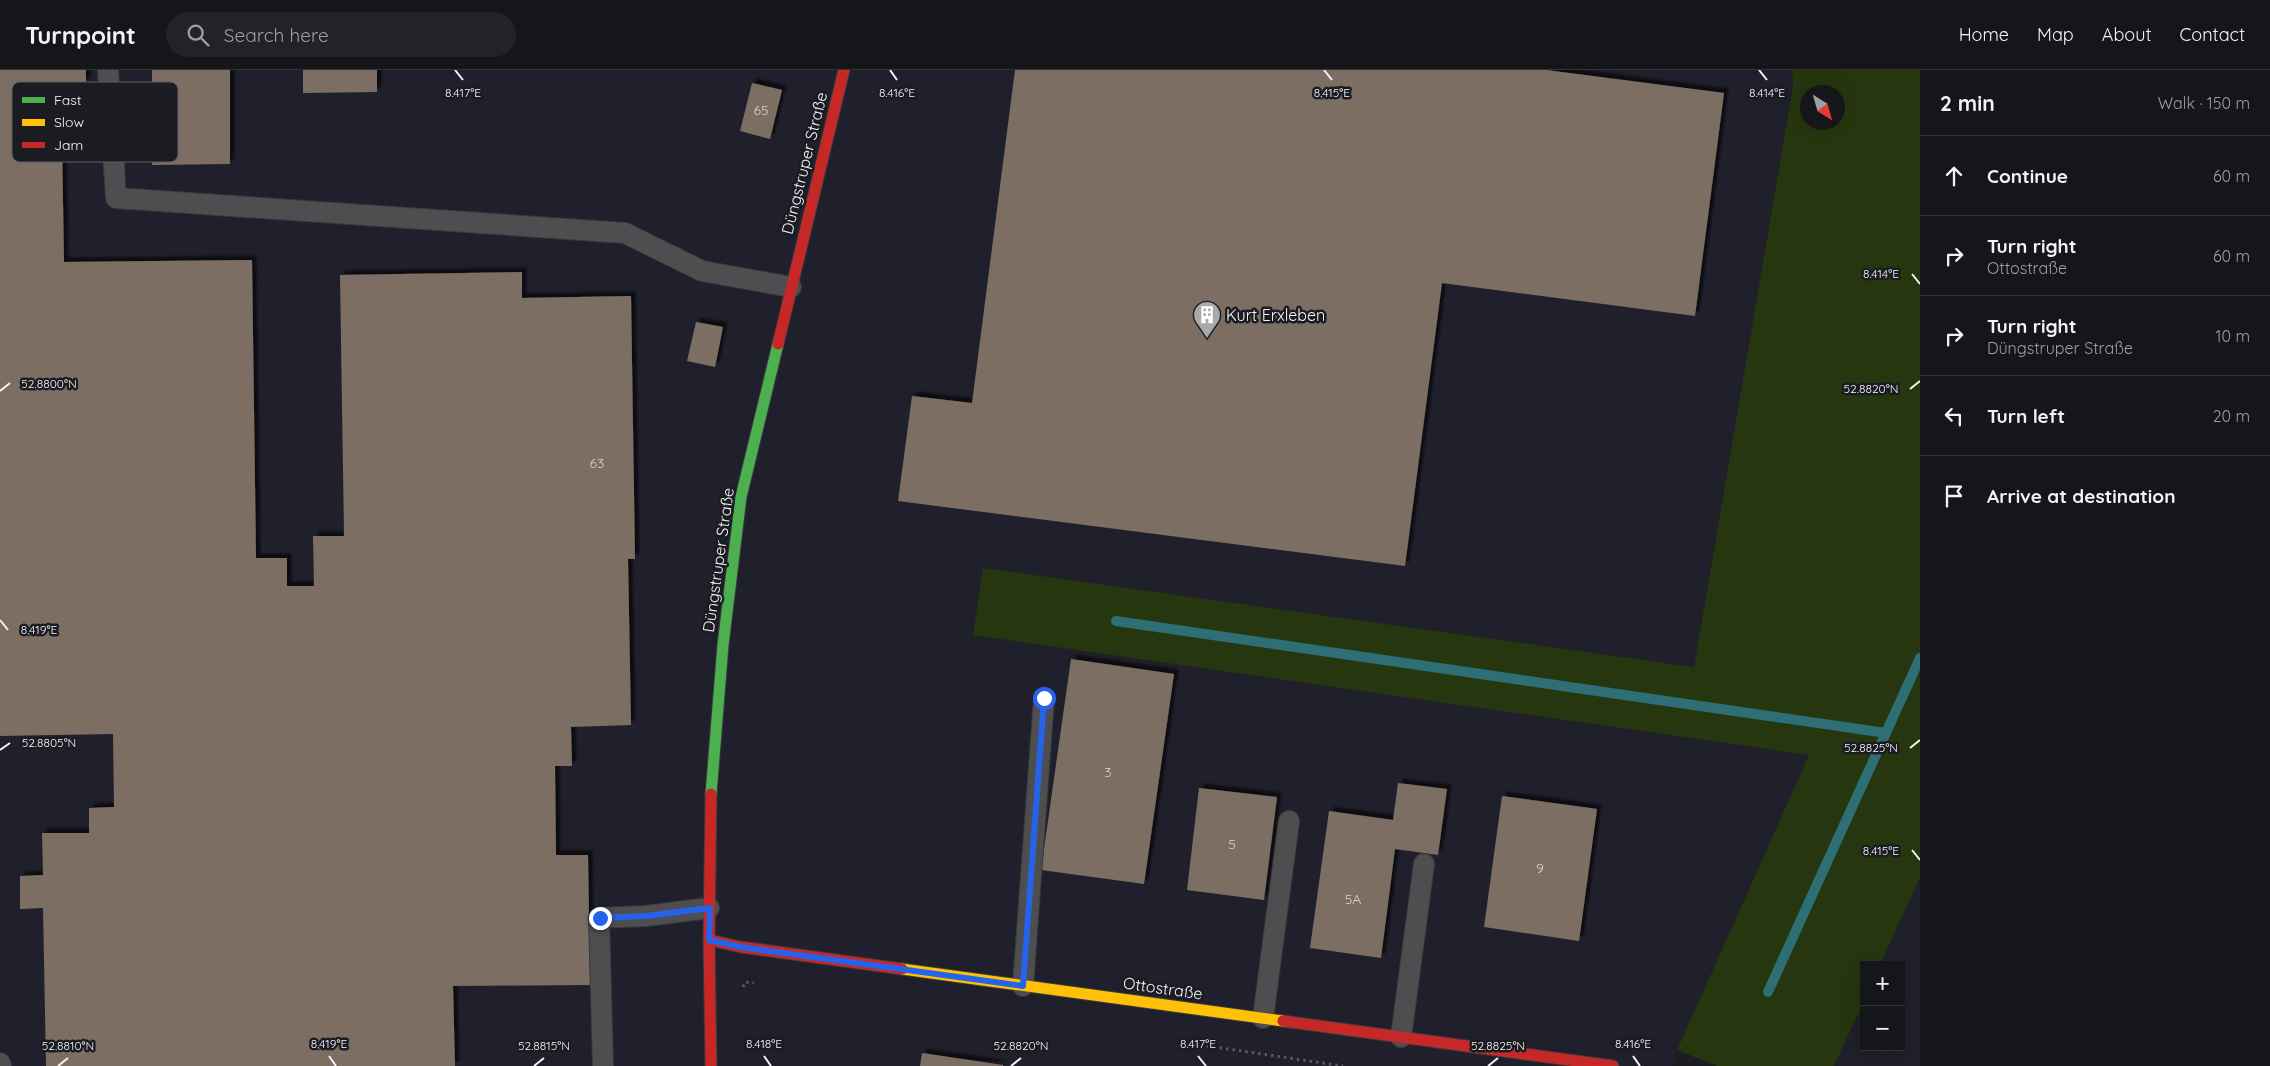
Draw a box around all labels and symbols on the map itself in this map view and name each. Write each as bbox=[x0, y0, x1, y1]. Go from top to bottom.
legend bbox=[12, 82, 178, 162]
text: 8.417°E bbox=[445, 85, 481, 100]
text: 8.416°E bbox=[879, 85, 915, 100]
text: 8.415°E bbox=[1314, 85, 1350, 100]
text: 8.414°E bbox=[1749, 85, 1785, 100]
north arrow bbox=[1800, 85, 1845, 130]
street label: Düngstruper Straße bbox=[777, 90, 831, 236]
text: Fast bbox=[54, 91, 82, 109]
house number: 65 bbox=[753, 101, 769, 119]
text: Slow bbox=[54, 113, 84, 131]
text: Jam bbox=[54, 136, 83, 154]
text: 8.414°E bbox=[1863, 266, 1899, 281]
building icon: Kurt Erxleben bbox=[1192, 300, 1222, 339]
place label: Kurt Erxleben bbox=[1226, 305, 1325, 325]
text: 52.8800°N bbox=[21, 376, 77, 391]
text: 52.8820°N bbox=[1844, 381, 1898, 396]
house number: 63 bbox=[590, 454, 604, 472]
street label: Düngstruper Straße bbox=[698, 486, 738, 634]
text: 8.419°E bbox=[21, 622, 57, 637]
route start bbox=[1033, 687, 1056, 710]
text: 52.8805°N bbox=[22, 735, 76, 750]
text: 52.8825°N bbox=[1844, 740, 1898, 755]
house number: 3 bbox=[1104, 763, 1112, 781]
house number: 5 bbox=[1228, 835, 1236, 853]
text: 8.415°E bbox=[1863, 843, 1899, 858]
house number: 9 bbox=[1536, 859, 1544, 877]
house number: 5A bbox=[1345, 890, 1361, 908]
route end bbox=[589, 907, 612, 930]
street label: Ottostraße bbox=[1122, 973, 1204, 1003]
text: 8.419°E bbox=[311, 1036, 347, 1051]
text: 8.418°E bbox=[746, 1036, 782, 1051]
text: 8.417°E bbox=[1180, 1036, 1216, 1051]
text: 8.416°E bbox=[1615, 1036, 1651, 1051]
text: 52.8810°N bbox=[42, 1038, 94, 1053]
text: 52.8815°N bbox=[518, 1038, 570, 1053]
text: 52.8820°N bbox=[994, 1038, 1048, 1053]
text: 52.8825°N bbox=[1471, 1038, 1525, 1053]

